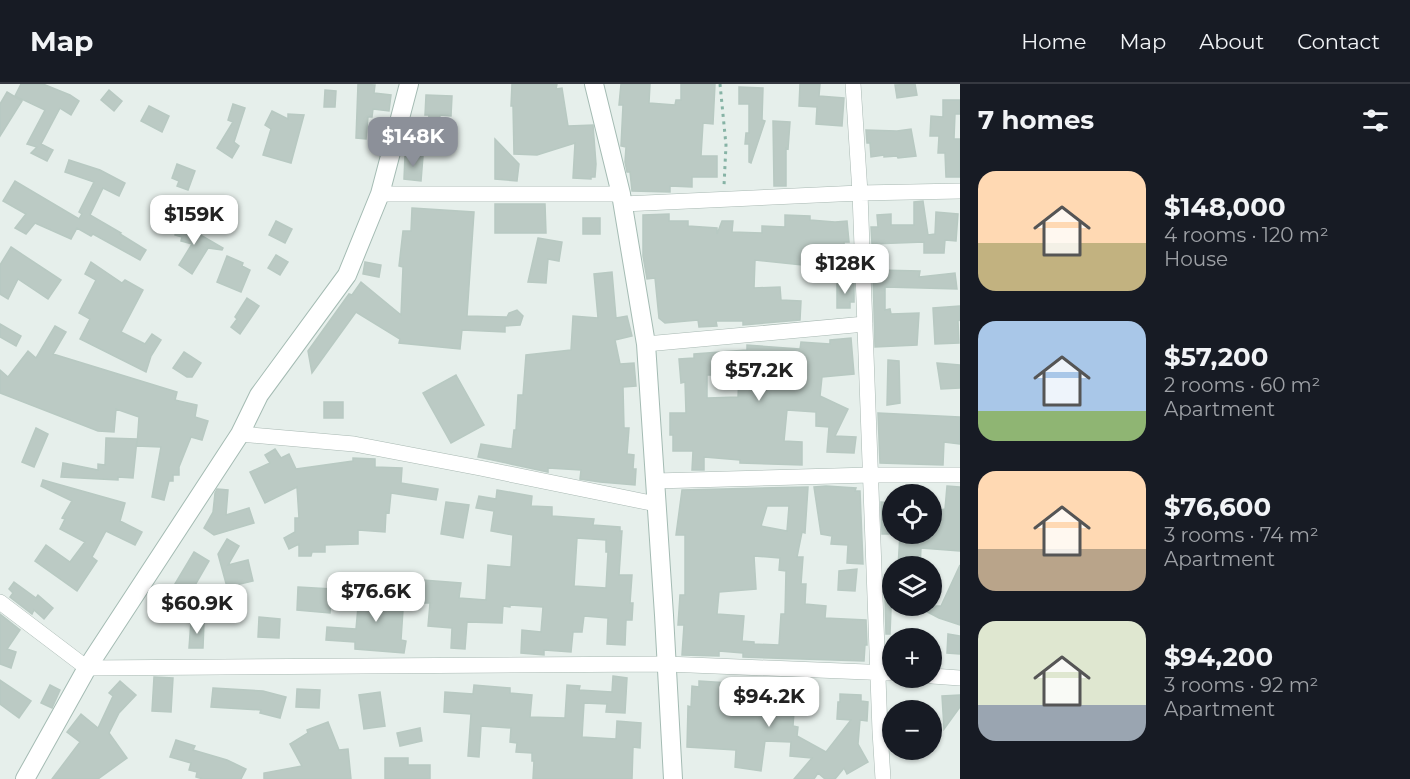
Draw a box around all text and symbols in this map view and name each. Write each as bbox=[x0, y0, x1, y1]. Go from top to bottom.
text: Map bbox=[30, 24, 93, 58]
text: Home bbox=[1021, 29, 1086, 54]
text: Map bbox=[1119, 29, 1166, 54]
text: About bbox=[1199, 29, 1264, 54]
text: Contact bbox=[1297, 29, 1380, 54]
text: 7 homes bbox=[978, 104, 1094, 136]
icon: filters bbox=[1359, 104, 1392, 137]
pin: $148K bbox=[371, 117, 455, 168]
text: $148K bbox=[382, 124, 444, 148]
text: $148,000 bbox=[1164, 191, 1286, 223]
pin: $159K bbox=[152, 195, 236, 246]
icon: home bbox=[1026, 195, 1098, 267]
text: $159K bbox=[164, 202, 224, 226]
text: 4 rooms · 120 m² bbox=[1164, 223, 1329, 247]
pin: $128K bbox=[803, 244, 887, 295]
text: House bbox=[1164, 247, 1228, 271]
text: $128K bbox=[815, 251, 875, 275]
text: $57,200 bbox=[1164, 341, 1268, 373]
icon: home bbox=[1026, 345, 1098, 417]
pin: $57.2K bbox=[710, 351, 808, 402]
text: $57.2K bbox=[725, 358, 793, 382]
text: 2 rooms · 60 m² bbox=[1164, 373, 1320, 397]
text: Apartment bbox=[1164, 397, 1275, 421]
map controls bbox=[882, 484, 942, 760]
button: locate bbox=[882, 484, 942, 544]
text: $76,600 bbox=[1164, 491, 1271, 523]
icon: home bbox=[1026, 495, 1098, 567]
text: 3 rooms · 74 m² bbox=[1164, 523, 1319, 547]
text: Apartment bbox=[1164, 547, 1275, 571]
button: layers bbox=[882, 556, 942, 616]
pin: $76.6K bbox=[327, 572, 425, 623]
text: $76.6K bbox=[341, 579, 411, 603]
pin: $60.9K bbox=[148, 584, 246, 635]
text: $60.9K bbox=[161, 591, 233, 615]
button: + bbox=[882, 628, 942, 688]
text: $94,200 bbox=[1164, 641, 1273, 673]
icon: home bbox=[1026, 645, 1098, 717]
text: 3 rooms · 92 m² bbox=[1164, 673, 1318, 697]
pin: $94.2K bbox=[720, 677, 818, 728]
text: $94.2K bbox=[733, 684, 805, 708]
text: Apartment bbox=[1164, 697, 1275, 721]
button: − bbox=[882, 700, 942, 760]

